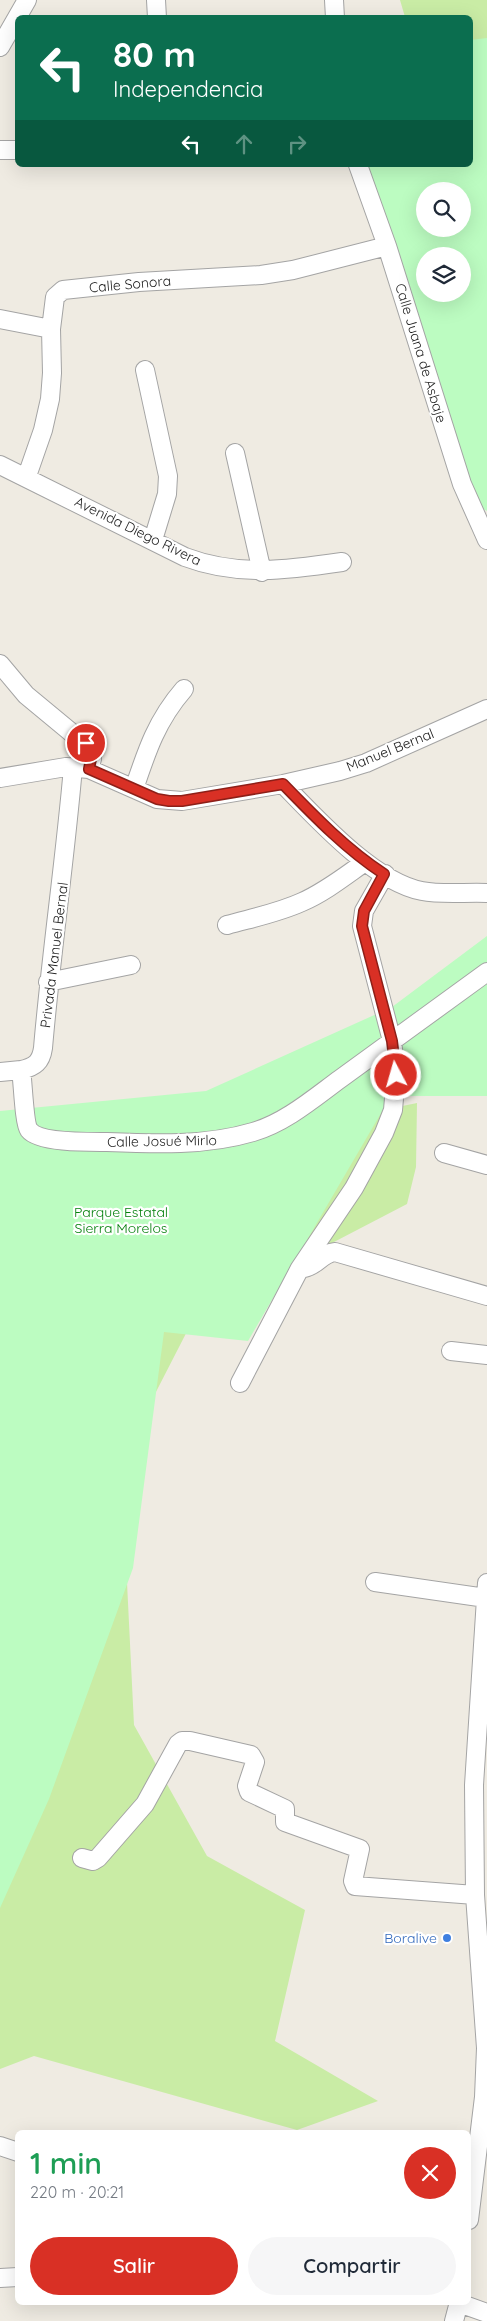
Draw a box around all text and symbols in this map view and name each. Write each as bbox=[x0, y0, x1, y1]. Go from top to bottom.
text: 80 m bbox=[113, 32, 196, 76]
icon: left bbox=[30, 35, 95, 100]
text: Independencia bbox=[113, 75, 263, 103]
icon: left bbox=[177, 130, 205, 158]
icon: ahead bbox=[230, 130, 258, 158]
icon: right bbox=[283, 130, 311, 158]
map controls bbox=[416, 182, 471, 302]
button: search bbox=[416, 182, 471, 237]
button: layers bbox=[416, 247, 471, 302]
street label: Calle Sonora bbox=[88, 271, 172, 297]
street label: Calle Juana de Asbaje bbox=[391, 281, 451, 425]
street label: Avenida Diego Rivera bbox=[72, 492, 204, 570]
pin bbox=[65, 722, 107, 764]
street label: Manuel Bernal bbox=[343, 724, 437, 776]
icon: arrive bbox=[72, 729, 100, 757]
street label: Privada Manuel Bernal bbox=[36, 881, 72, 1029]
position arrow bbox=[369, 1048, 421, 1100]
street label: Calle Josué Mirlo bbox=[107, 1131, 217, 1151]
park label: Parque Estatal Sierra Morelos bbox=[74, 1203, 168, 1237]
place label: Boralive bbox=[384, 1929, 437, 1947]
marker: Boralive bbox=[441, 1932, 453, 1944]
text: 1 min bbox=[30, 2144, 102, 2182]
button: close bbox=[404, 2147, 456, 2199]
text: 220 m · 20:21 bbox=[30, 2182, 124, 2202]
button: Salir bbox=[30, 2237, 238, 2295]
button: Compartir bbox=[248, 2237, 456, 2295]

